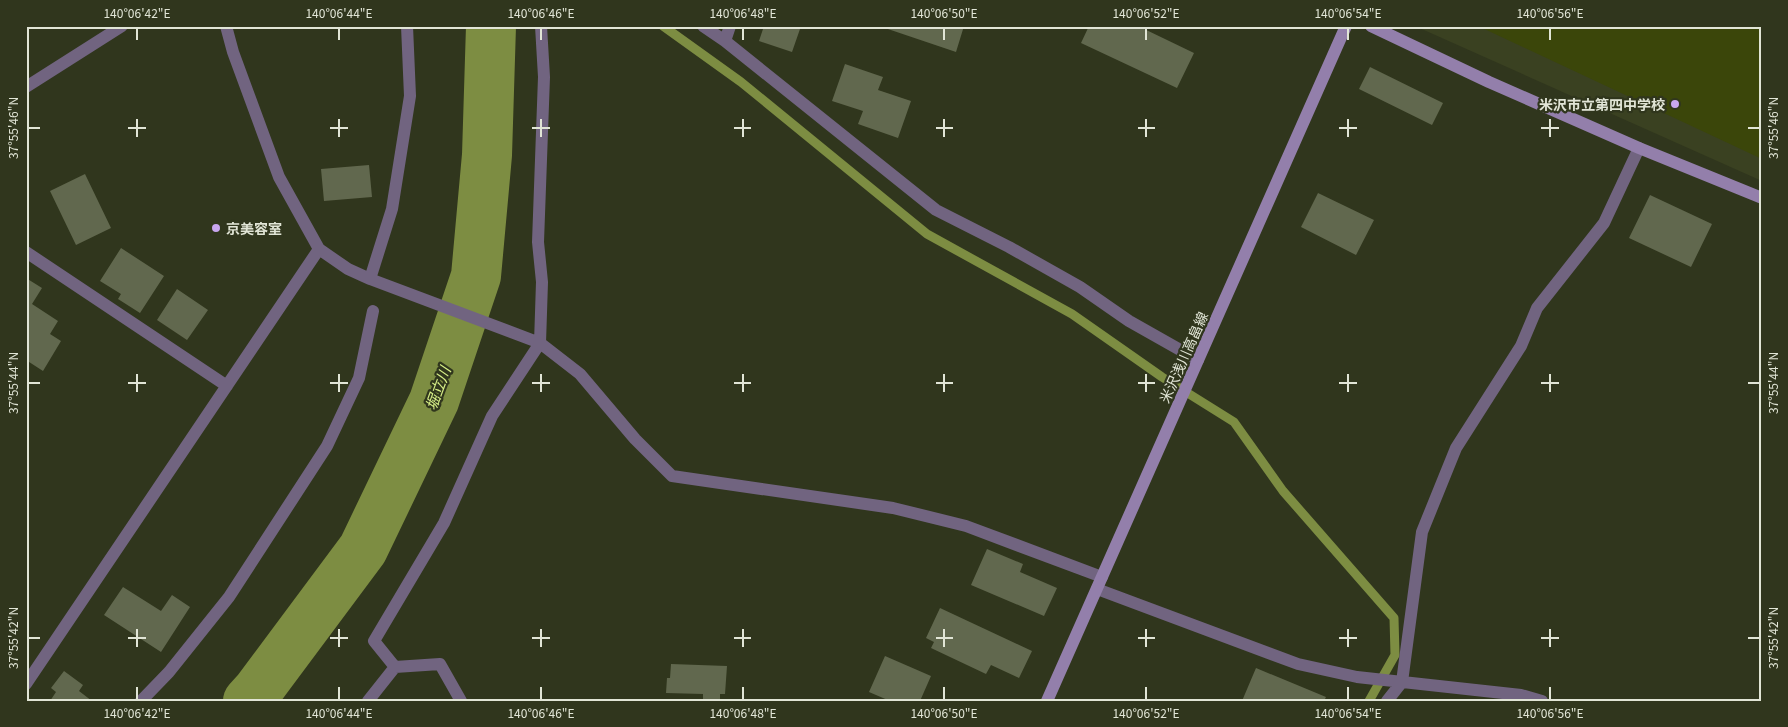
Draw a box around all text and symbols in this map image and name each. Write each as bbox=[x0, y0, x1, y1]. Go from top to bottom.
text: 140°06'42"E bbox=[103, 4, 171, 21]
text: 140°06'44"E bbox=[305, 4, 373, 21]
text: 140°06'46"E bbox=[507, 4, 575, 21]
text: 140°06'48"E bbox=[709, 4, 777, 21]
text: 140°06'50"E bbox=[910, 4, 978, 21]
text: 140°06'52"E bbox=[1112, 4, 1180, 21]
text: 140°06'54"E bbox=[1314, 4, 1382, 21]
text: 140°06'56"E bbox=[1516, 4, 1584, 21]
place label: 米沢市立第四中学校 bbox=[1539, 94, 1665, 114]
text: 37°55'46"N bbox=[4, 97, 21, 159]
text: 37°55'46"N bbox=[1764, 97, 1781, 159]
marker: 米沢市立第四中学校 bbox=[1669, 98, 1681, 110]
place label: 京美容室 bbox=[226, 218, 282, 238]
marker: 京美容室 bbox=[210, 222, 222, 234]
street label: 米沢浅川高畠線 bbox=[1154, 308, 1212, 406]
text: 37°55'44"N bbox=[4, 352, 21, 414]
text: 37°55'44"N bbox=[1764, 352, 1781, 414]
water label: 堀立川 bbox=[419, 361, 455, 413]
text: 37°55'42"N bbox=[4, 607, 21, 669]
text: 37°55'42"N bbox=[1764, 607, 1781, 669]
text: 140°06'42"E bbox=[103, 704, 171, 721]
text: 140°06'44"E bbox=[305, 704, 373, 721]
text: 140°06'46"E bbox=[507, 704, 575, 721]
text: 140°06'48"E bbox=[709, 704, 777, 721]
text: 140°06'50"E bbox=[910, 704, 978, 721]
text: 140°06'52"E bbox=[1112, 704, 1180, 721]
text: 140°06'54"E bbox=[1314, 704, 1382, 721]
text: 140°06'56"E bbox=[1516, 704, 1584, 721]

